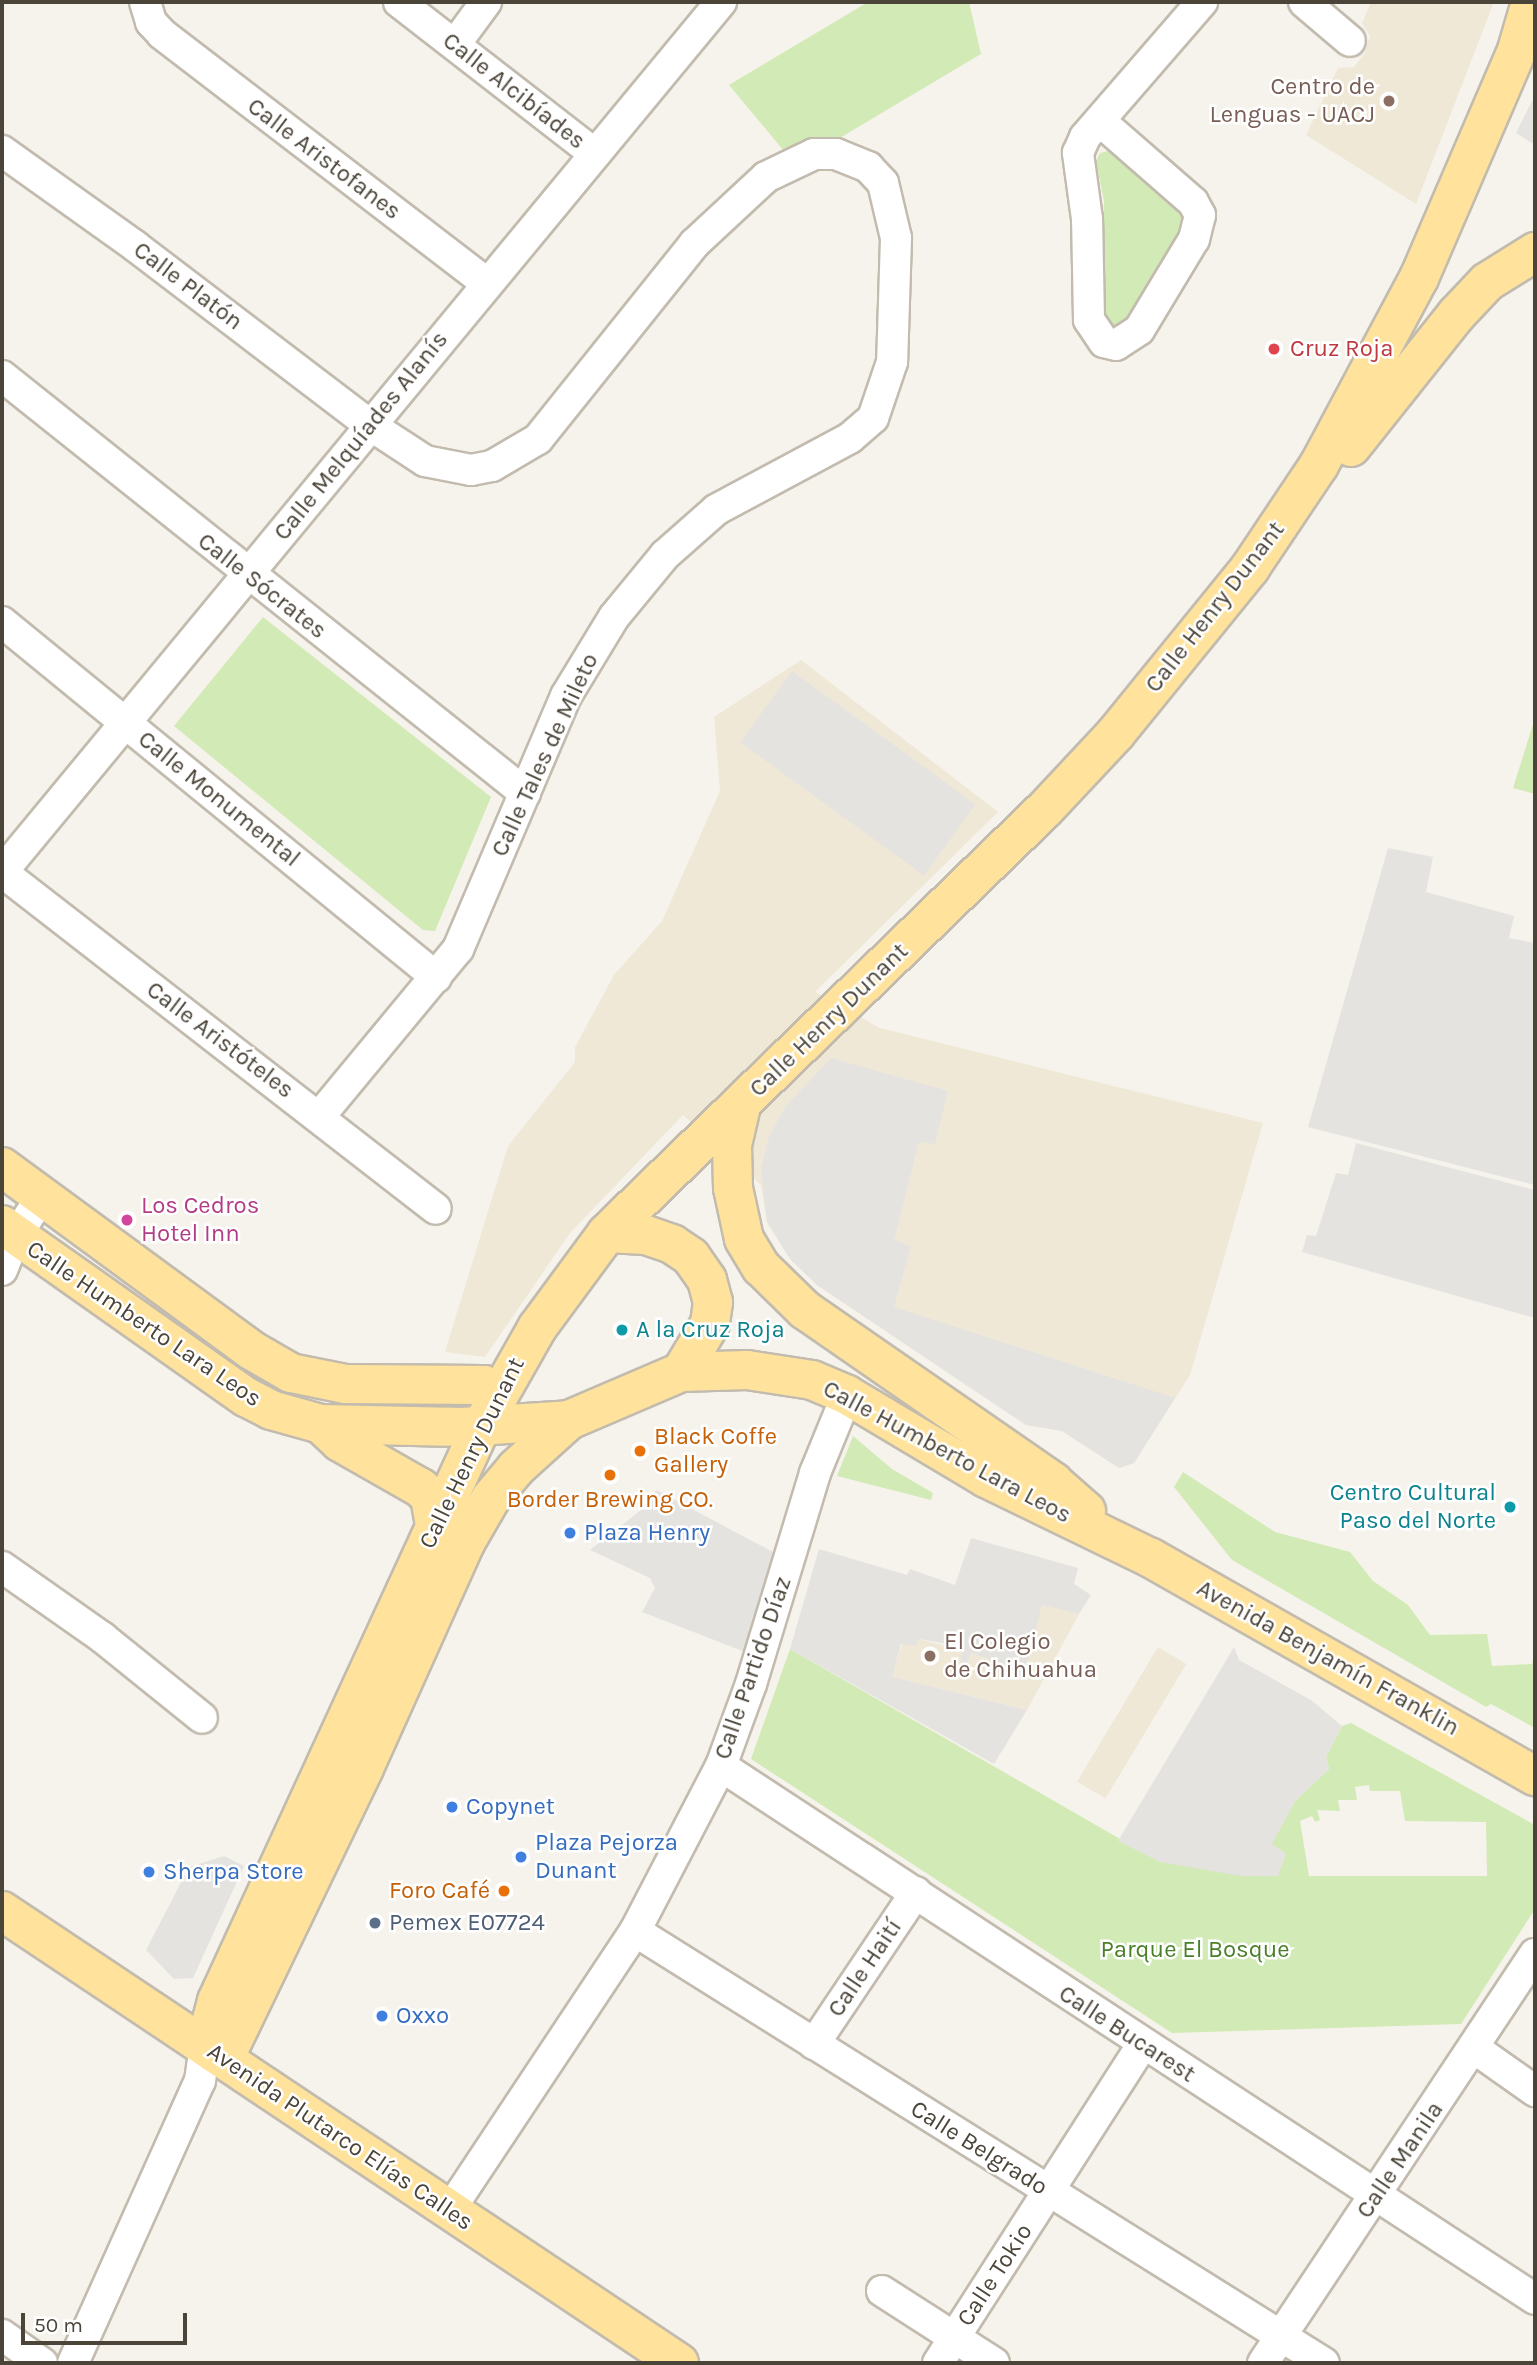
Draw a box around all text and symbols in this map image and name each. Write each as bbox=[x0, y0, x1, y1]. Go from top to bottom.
street label: Calle Alcibíades bbox=[437, 26, 591, 156]
place label: Centro de Lenguas - UACJ bbox=[1209, 73, 1375, 129]
street label: Calle Aristofanes bbox=[242, 92, 406, 226]
marker: Centro de Lenguas - UACJ bbox=[1381, 93, 1397, 109]
street label: Calle Platón bbox=[128, 236, 248, 336]
street label: Calle Melquíades Alanís bbox=[268, 326, 454, 546]
place label: Cruz Roja bbox=[1290, 335, 1394, 363]
marker: Cruz Roja bbox=[1264, 339, 1284, 359]
street label: Calle Henry Dunant bbox=[1139, 516, 1291, 698]
street label: Calle Sócrates bbox=[192, 527, 332, 645]
street label: Calle Tales de Mileto bbox=[485, 649, 605, 861]
street label: Calle Monumental bbox=[132, 725, 306, 873]
street label: Calle Henry Dunant bbox=[744, 937, 914, 1103]
street label: Calle Aristóteles bbox=[141, 975, 299, 1105]
place label: Los Cedros Hotel Inn bbox=[141, 1192, 259, 1248]
marker: Los Cedros Hotel Inn bbox=[119, 1212, 135, 1228]
street label: Calle Humberto Lara Leos bbox=[21, 1235, 267, 1413]
place label: A la Cruz Roja bbox=[636, 1316, 785, 1344]
marker: A la Cruz Roja bbox=[614, 1322, 630, 1338]
street label: Calle Henry Dunant bbox=[413, 1353, 531, 1553]
street label: Calle Humberto Lara Leos bbox=[818, 1374, 1076, 1530]
place label: Black Coffe Gallery bbox=[654, 1423, 777, 1479]
marker: Black Coffe Gallery bbox=[632, 1443, 648, 1459]
marker: Border Brewing CO. bbox=[602, 1467, 618, 1483]
place label: Centro Cultural Paso del Norte bbox=[1330, 1479, 1496, 1535]
place label: Border Brewing CO. bbox=[507, 1486, 713, 1514]
marker: Centro Cultural Paso del Norte bbox=[1502, 1499, 1518, 1515]
place label: Plaza Henry bbox=[584, 1519, 710, 1547]
marker: Plaza Henry bbox=[562, 1525, 578, 1541]
street label: Calle Partido Díaz bbox=[708, 1573, 798, 1763]
street label: Avenida Benjamín Franklin bbox=[1192, 1574, 1464, 1742]
place label: El Colegio de Chihuahua bbox=[944, 1628, 1097, 1684]
marker: El Colegio de Chihuahua bbox=[922, 1648, 938, 1664]
place label: Copynet bbox=[466, 1793, 555, 1821]
marker: Copynet bbox=[444, 1799, 460, 1815]
place label: Plaza Pejorza Dunant bbox=[535, 1829, 678, 1885]
marker: Plaza Pejorza Dunant bbox=[513, 1849, 529, 1865]
place label: Sherpa Store bbox=[163, 1858, 304, 1886]
marker: Sherpa Store bbox=[141, 1864, 157, 1880]
place label: Foro Café bbox=[389, 1877, 490, 1905]
marker: Foro Café bbox=[496, 1883, 512, 1899]
place label: Pemex E07724 bbox=[389, 1909, 545, 1937]
street label: Calle Haití bbox=[822, 1914, 908, 2022]
marker: Pemex E07724 bbox=[367, 1915, 383, 1931]
park label: Parque El Bosque bbox=[1100, 1936, 1290, 1964]
street label: Calle Bucarest bbox=[1053, 1979, 1201, 2089]
place label: Oxxo bbox=[396, 2002, 449, 2030]
marker: Oxxo bbox=[374, 2008, 390, 2024]
street label: Avenida Plutarco Elías Calles bbox=[202, 2037, 478, 2237]
street label: Calle Belgrado bbox=[905, 2094, 1053, 2202]
street label: Calle Manila bbox=[1350, 2096, 1450, 2224]
street label: Calle Tokio bbox=[951, 2218, 1039, 2332]
scale bar bbox=[24, 2298, 191, 2342]
text: 50 m bbox=[34, 2313, 83, 2337]

